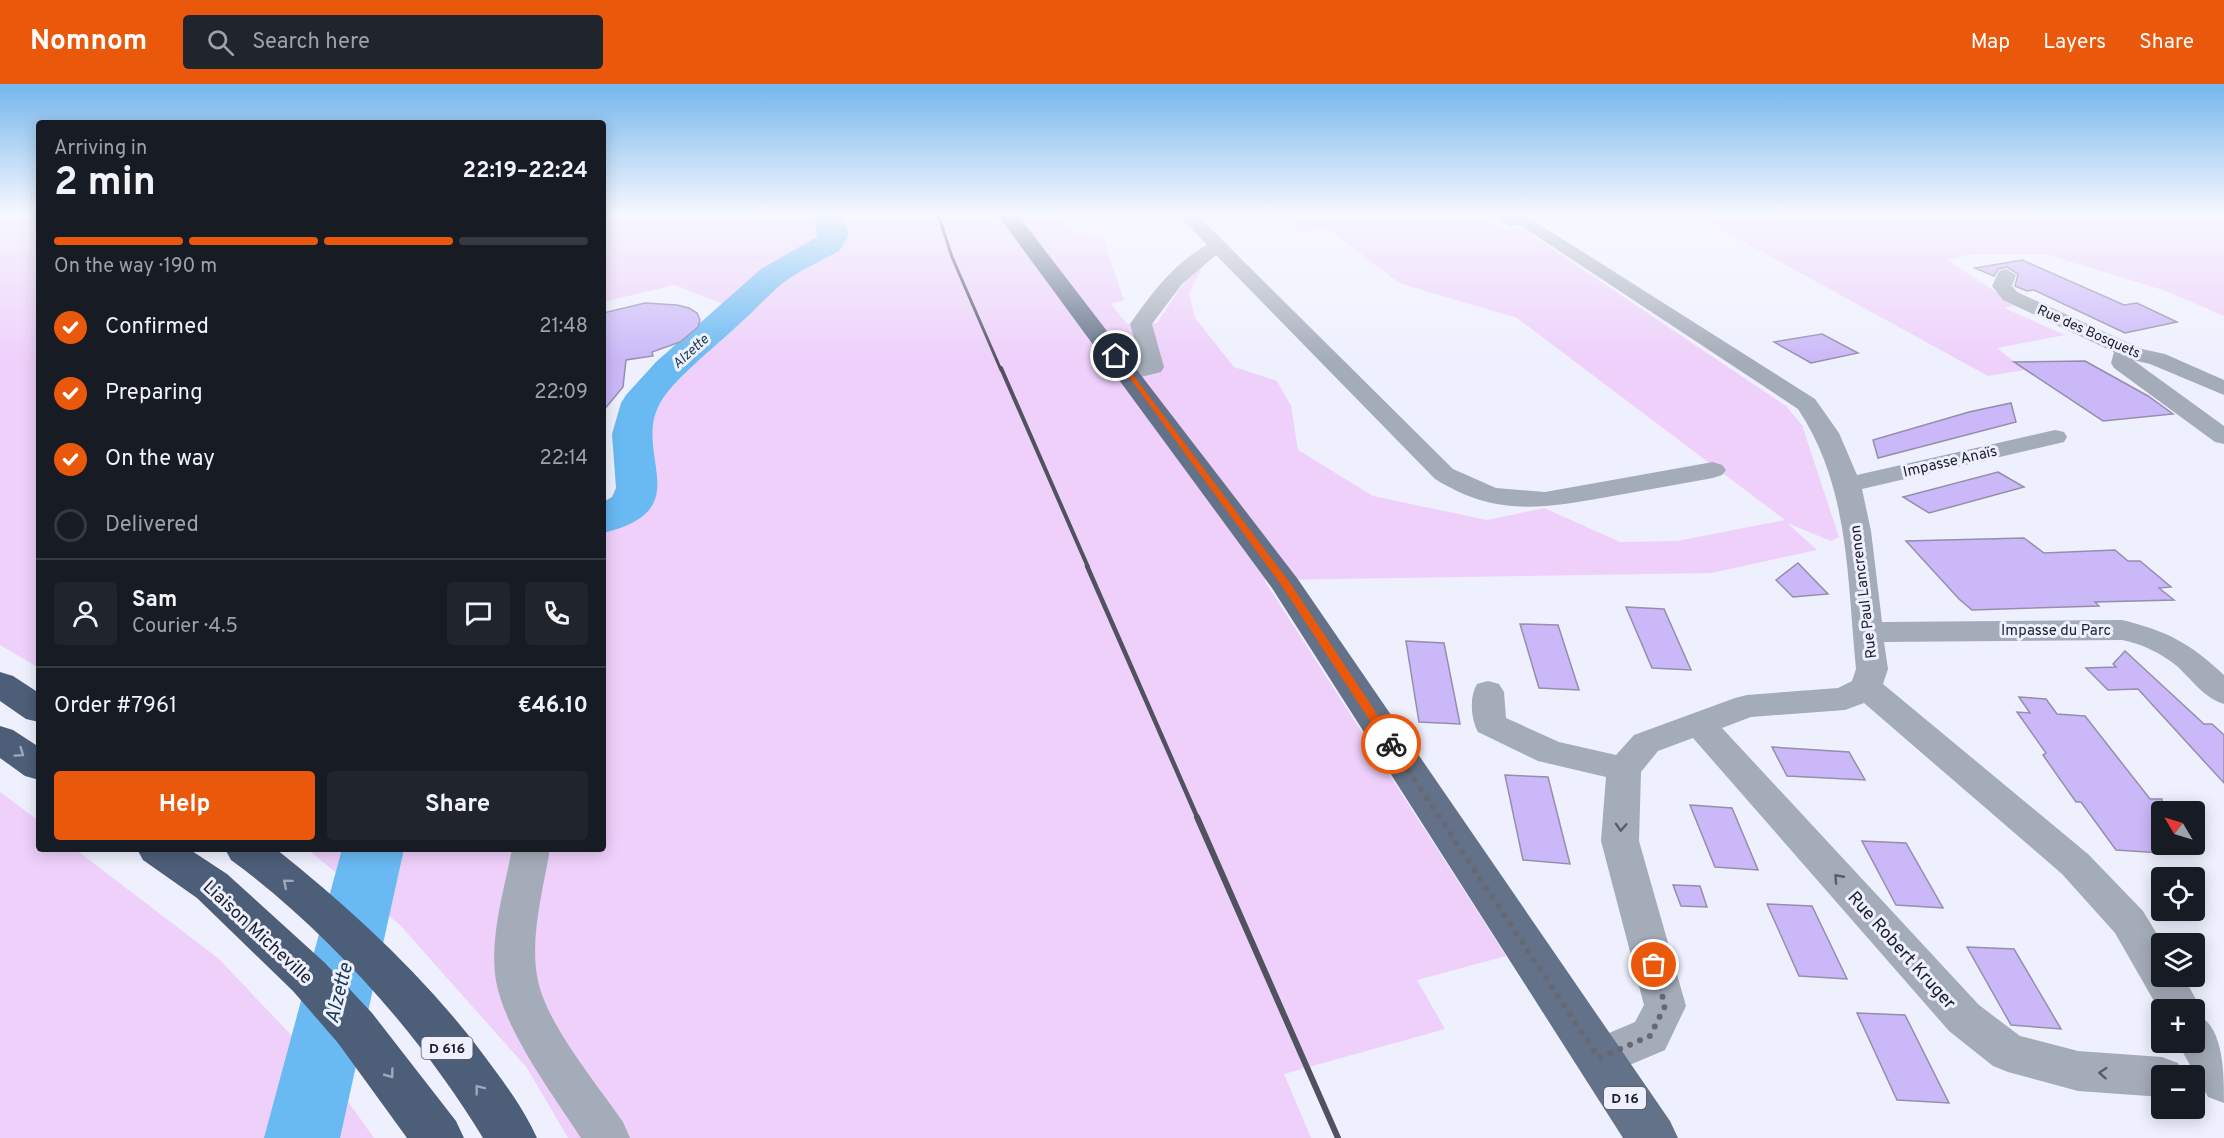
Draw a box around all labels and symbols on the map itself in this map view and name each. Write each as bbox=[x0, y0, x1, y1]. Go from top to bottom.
street label: Rue des Bosquets bbox=[2034, 302, 2143, 363]
pin bbox=[1090, 330, 1141, 381]
water label: Alzette bbox=[669, 331, 713, 373]
street label: Impasse Anaïs bbox=[1901, 442, 1999, 483]
street label: Rue Paul Lancrenon bbox=[1847, 524, 1882, 660]
street label: Impasse du Parc bbox=[2001, 622, 2111, 641]
courier bbox=[1361, 714, 1421, 774]
one-way arrow bbox=[13, 745, 24, 756]
north arrow bbox=[2151, 801, 2205, 855]
one-way arrow bbox=[1614, 823, 1627, 832]
one-way arrow bbox=[1834, 874, 1845, 885]
street label: Liaison Micheville bbox=[197, 876, 317, 990]
one-way arrow bbox=[283, 879, 294, 890]
street label: Rue Robert Kruger bbox=[1842, 887, 1960, 1015]
pin bbox=[1628, 939, 1679, 990]
water label: Alzette bbox=[320, 960, 360, 1026]
road number: D 616 bbox=[422, 1037, 472, 1059]
one-way arrow bbox=[383, 1067, 394, 1078]
one-way arrow bbox=[2099, 1067, 2108, 1080]
one-way arrow bbox=[476, 1085, 487, 1096]
road number: D 16 bbox=[1604, 1087, 1646, 1109]

